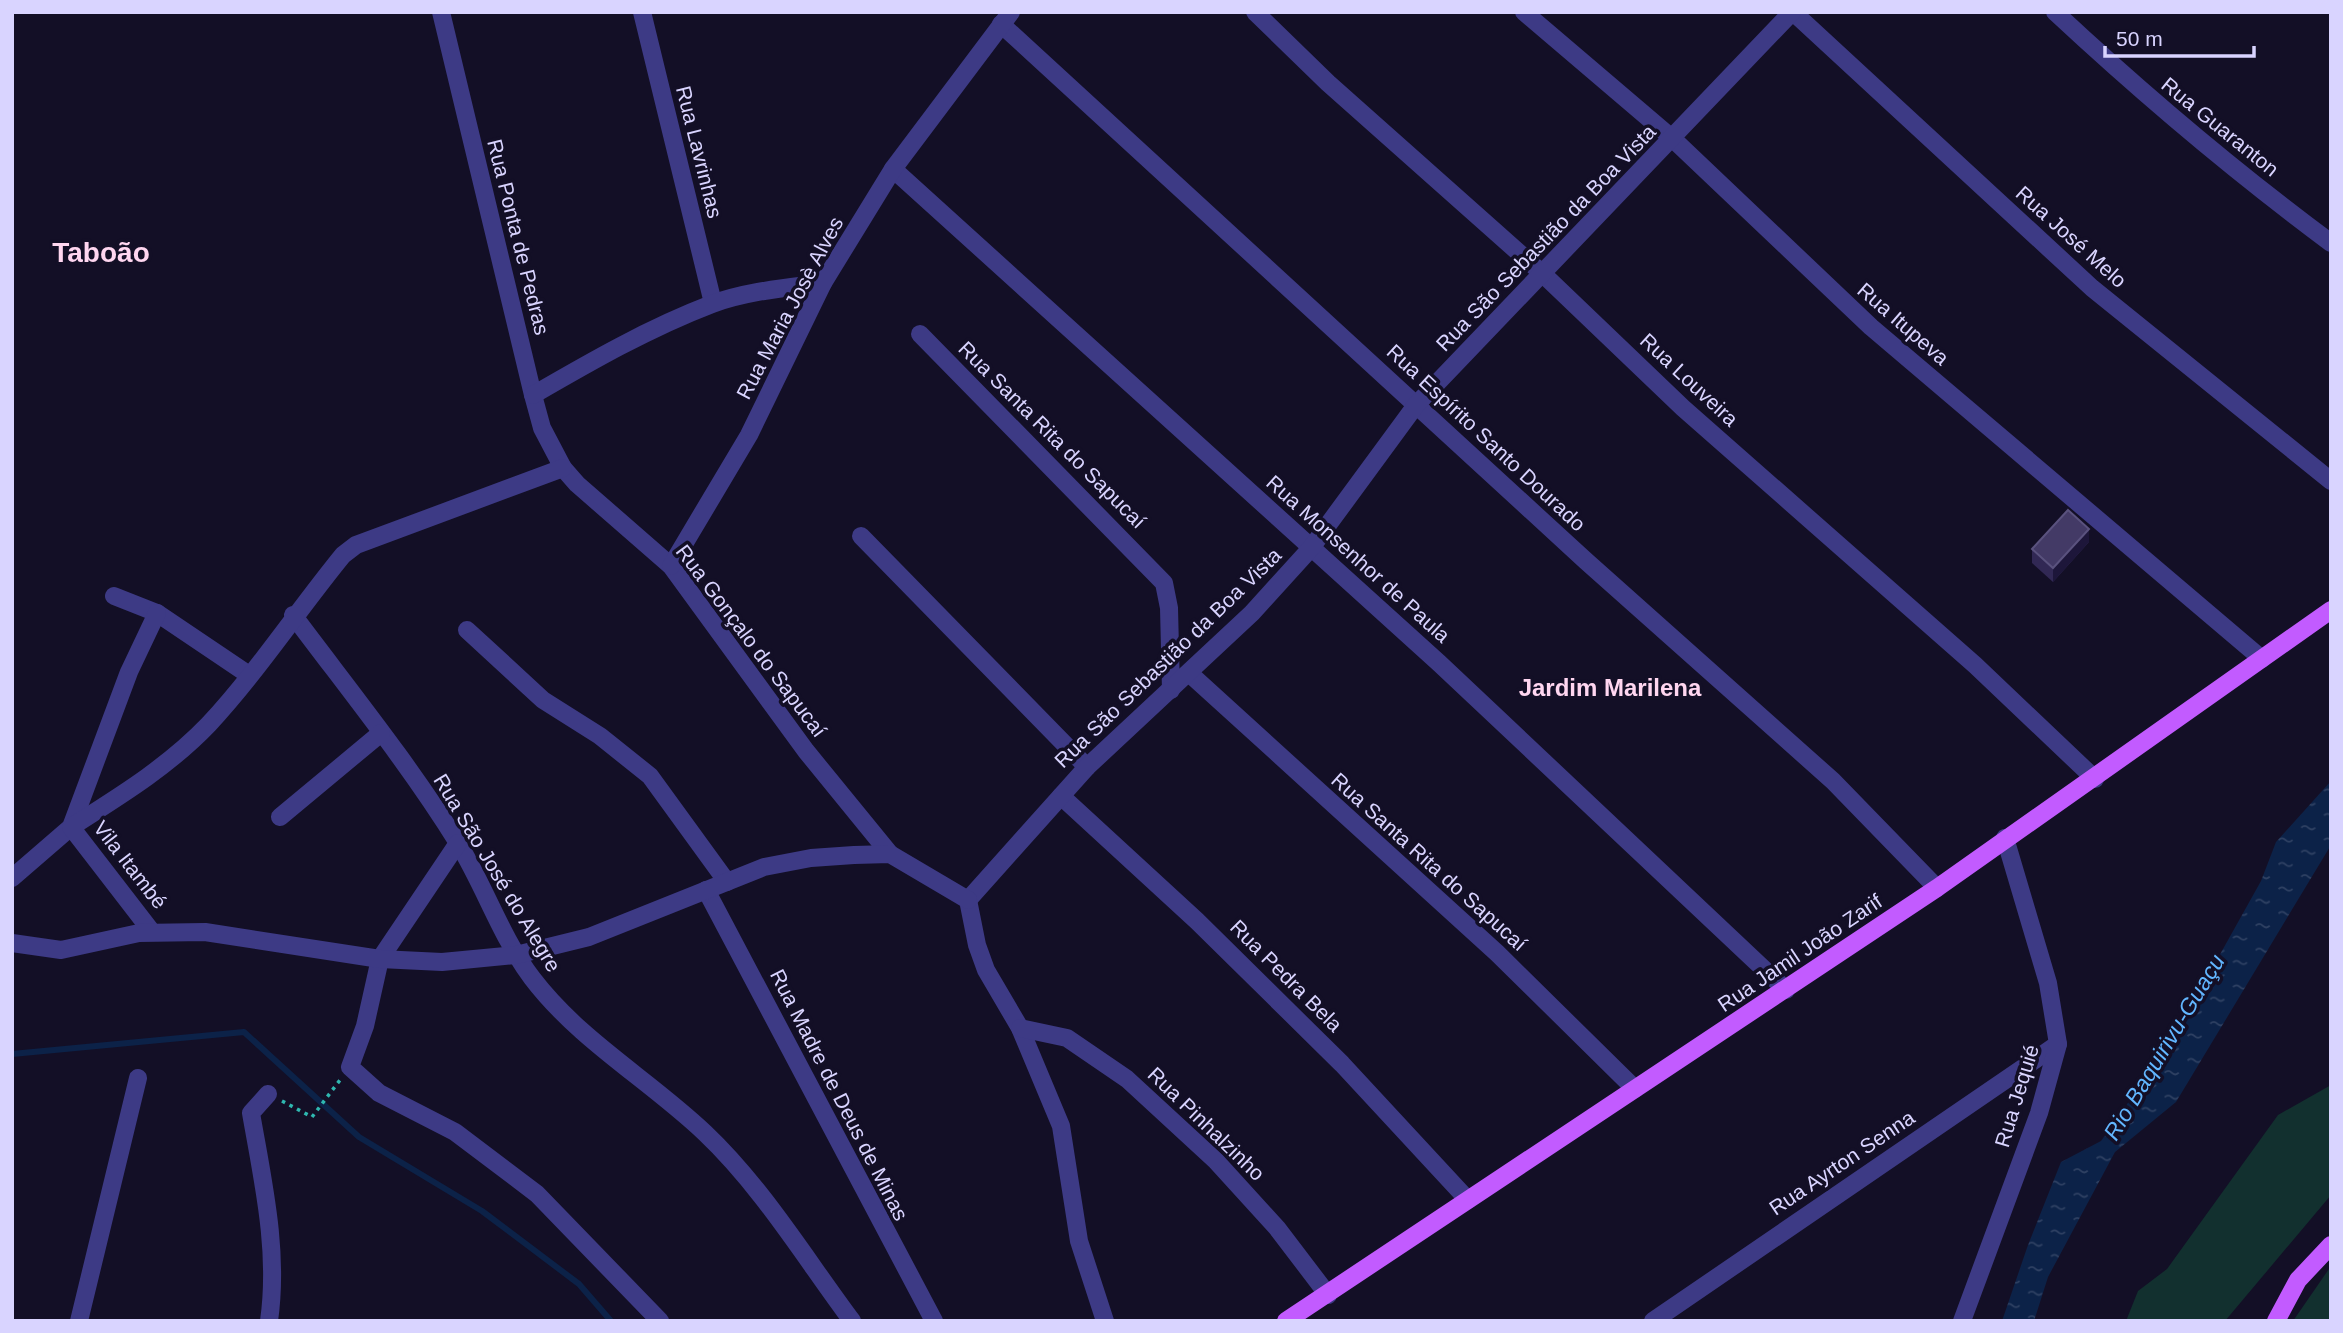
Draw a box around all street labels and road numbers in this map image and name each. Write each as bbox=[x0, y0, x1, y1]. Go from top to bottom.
street label: Rua Guaranton bbox=[2157, 72, 2283, 181]
street label: Rua Lavrinhas bbox=[672, 83, 727, 220]
street label: Rua São Sebastião da Boa Vista bbox=[1431, 120, 1660, 356]
street label: Rua Ponta de Pedras bbox=[483, 137, 554, 337]
street label: Rua José Melo bbox=[2012, 181, 2131, 292]
street label: Rua Maria Josè Alves bbox=[732, 213, 847, 403]
street label: Rua Itupeva bbox=[1853, 278, 1954, 370]
street label: Rua Louveira bbox=[1636, 329, 1743, 431]
street label: Rua Santa Rita do Sapucaí bbox=[954, 337, 1151, 533]
street label: Rua Espírito Santo Dourado bbox=[1382, 340, 1590, 536]
street label: Rua Monsenhor de Paula bbox=[1262, 470, 1455, 647]
street label: Rua Gonçalo do Sapucaí bbox=[672, 540, 831, 741]
street label: Rua São Sebastião da Boa Vista bbox=[1050, 543, 1286, 772]
street label: Rua Santa Rita do Sapucaí bbox=[1327, 768, 1532, 955]
street label: Rua São José do Alegre bbox=[429, 770, 566, 976]
street label: Vila Itambé bbox=[89, 816, 172, 913]
street label: Rua Jamil João Zarif bbox=[1713, 889, 1886, 1016]
street label: Rua Pedra Bela bbox=[1226, 915, 1347, 1036]
street label: Rua Madre de Deus de Minas bbox=[766, 965, 913, 1224]
street label: Rua Jequié bbox=[1990, 1042, 2043, 1150]
street label: Rua Pinhalzinho bbox=[1143, 1062, 1269, 1185]
street label: Rua Ayrton Senna bbox=[1765, 1105, 1919, 1220]

